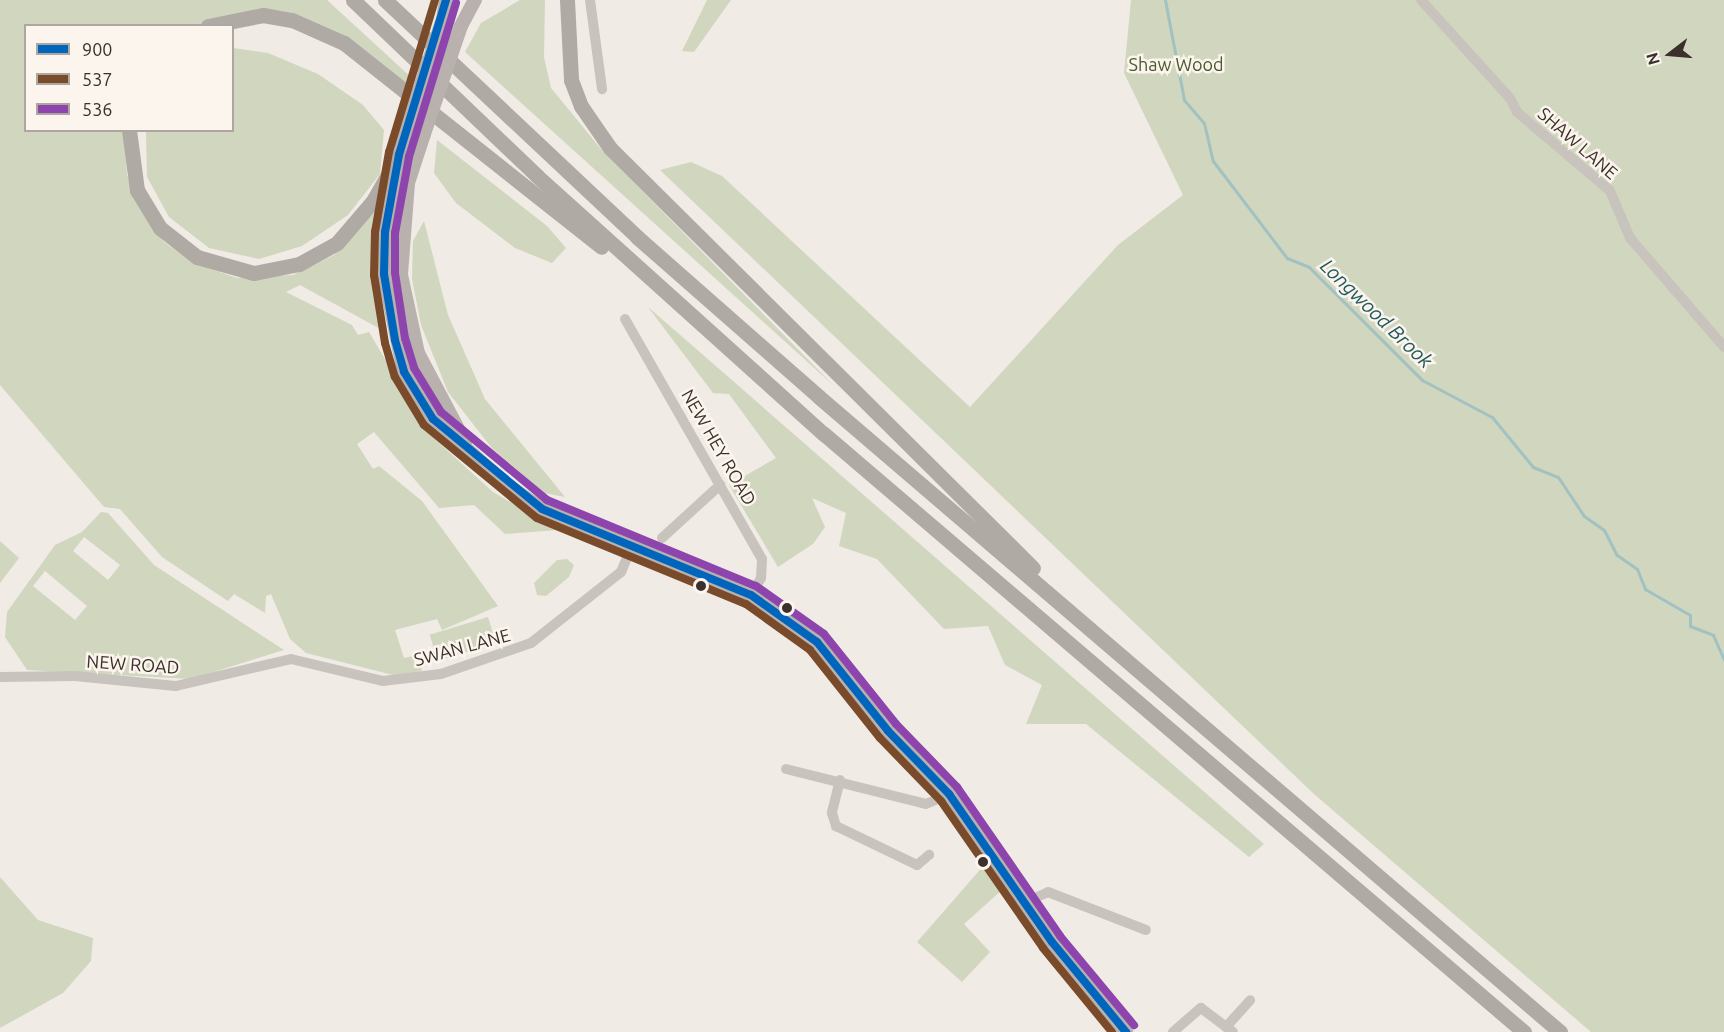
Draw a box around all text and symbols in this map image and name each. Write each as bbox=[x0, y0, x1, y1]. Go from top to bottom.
legend bbox=[24, 24, 234, 132]
north arrow bbox=[1640, 24, 1700, 84]
text: 900 bbox=[82, 39, 112, 59]
text: N bbox=[1642, 51, 1663, 67]
park label: Shaw Wood bbox=[1128, 53, 1224, 75]
text: 537 bbox=[82, 69, 112, 89]
text: 536 bbox=[82, 99, 112, 119]
street label: SHAW LANE bbox=[1534, 103, 1622, 183]
water label: Longwood Brook bbox=[1316, 253, 1438, 373]
street label: NEW HEY ROAD bbox=[677, 385, 761, 509]
unlabelled marker bbox=[695, 580, 707, 592]
unlabelled marker bbox=[781, 602, 793, 614]
street label: SWAN LANE bbox=[411, 624, 513, 670]
street label: NEW ROAD bbox=[86, 650, 180, 678]
unlabelled marker bbox=[977, 856, 989, 868]

